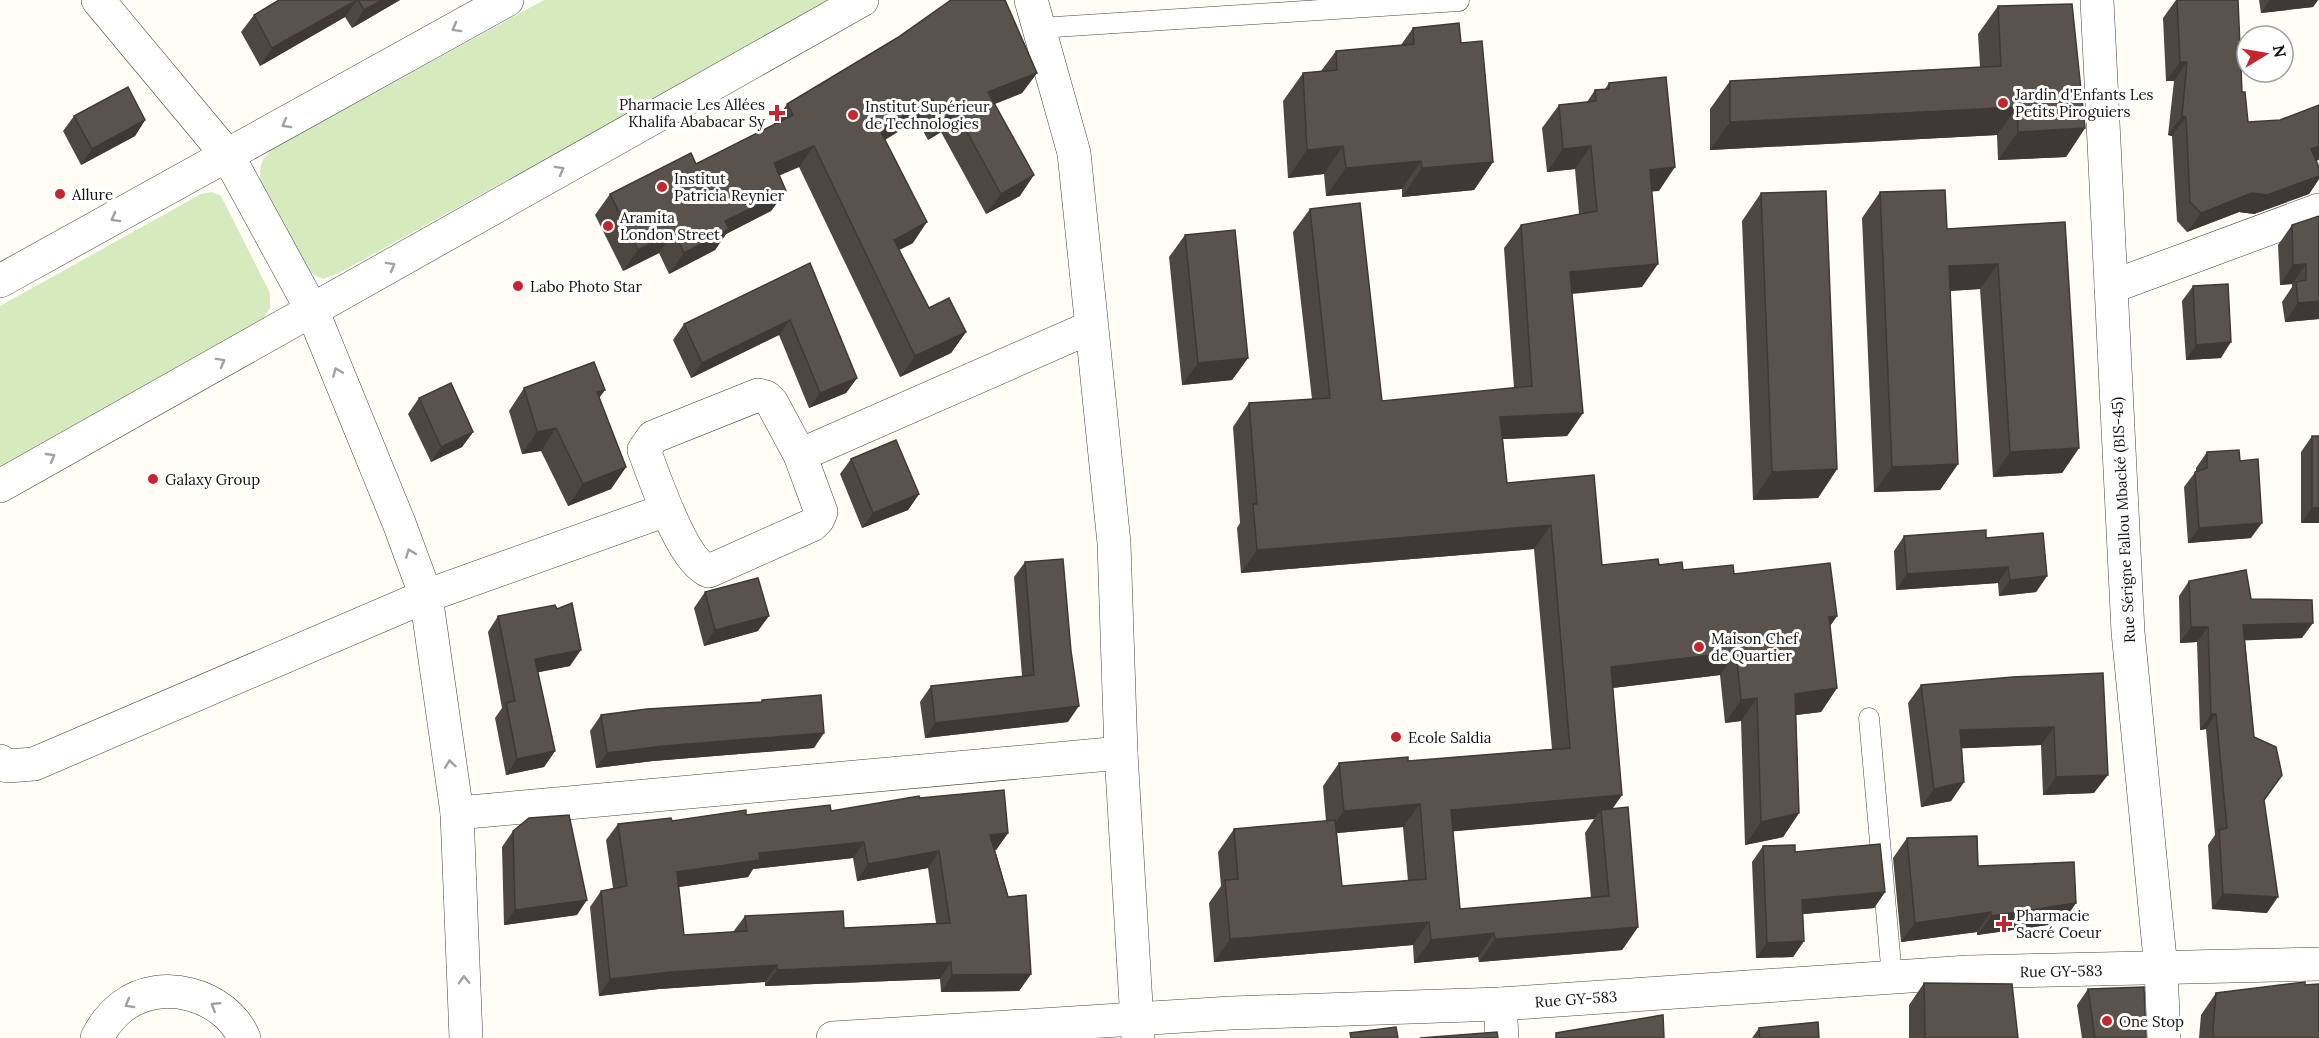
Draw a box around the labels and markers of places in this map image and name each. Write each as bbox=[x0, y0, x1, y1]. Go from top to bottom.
place label: Jardin d'Enfants Les Petits Piroguiers bbox=[2014, 85, 2154, 121]
place label: Pharmacie Les Allées Khalifa Ababacar Sy bbox=[619, 95, 765, 131]
marker: Jardin d'Enfants Les Petits Piroguiers bbox=[1996, 96, 2010, 110]
place label: Institut Supérieur de Technologies bbox=[865, 97, 990, 133]
marker: Pharmacie Les Allées Khalifa Ababacar Sy bbox=[770, 106, 784, 120]
marker: Institut Supérieur de Technologies bbox=[846, 108, 860, 122]
place label: Institut Patricia Reynier bbox=[674, 169, 785, 205]
marker: Institut Patricia Reynier bbox=[655, 180, 669, 194]
place label: Allure bbox=[71, 185, 113, 204]
marker: Allure bbox=[53, 187, 67, 201]
place label: Aramita London Street bbox=[619, 208, 720, 244]
marker: Aramita London Street bbox=[601, 219, 615, 233]
place label: Labo Photo Star bbox=[530, 277, 642, 296]
marker: Labo Photo Star bbox=[511, 279, 525, 293]
place label: Galaxy Group bbox=[165, 470, 260, 489]
marker: Galaxy Group bbox=[146, 472, 160, 486]
place label: Maison Chef de Quartier bbox=[1711, 629, 1799, 665]
marker: Maison Chef de Quartier bbox=[1692, 640, 1706, 654]
place label: Ecole Saldia bbox=[1408, 728, 1492, 747]
marker: Ecole Saldia bbox=[1389, 730, 1403, 744]
place label: Pharmacie Sacré Coeur bbox=[2016, 906, 2102, 942]
marker: Pharmacie Sacré Coeur bbox=[1997, 917, 2011, 931]
place label: One Stop bbox=[2119, 1012, 2184, 1031]
marker: One Stop bbox=[2100, 1014, 2114, 1028]

